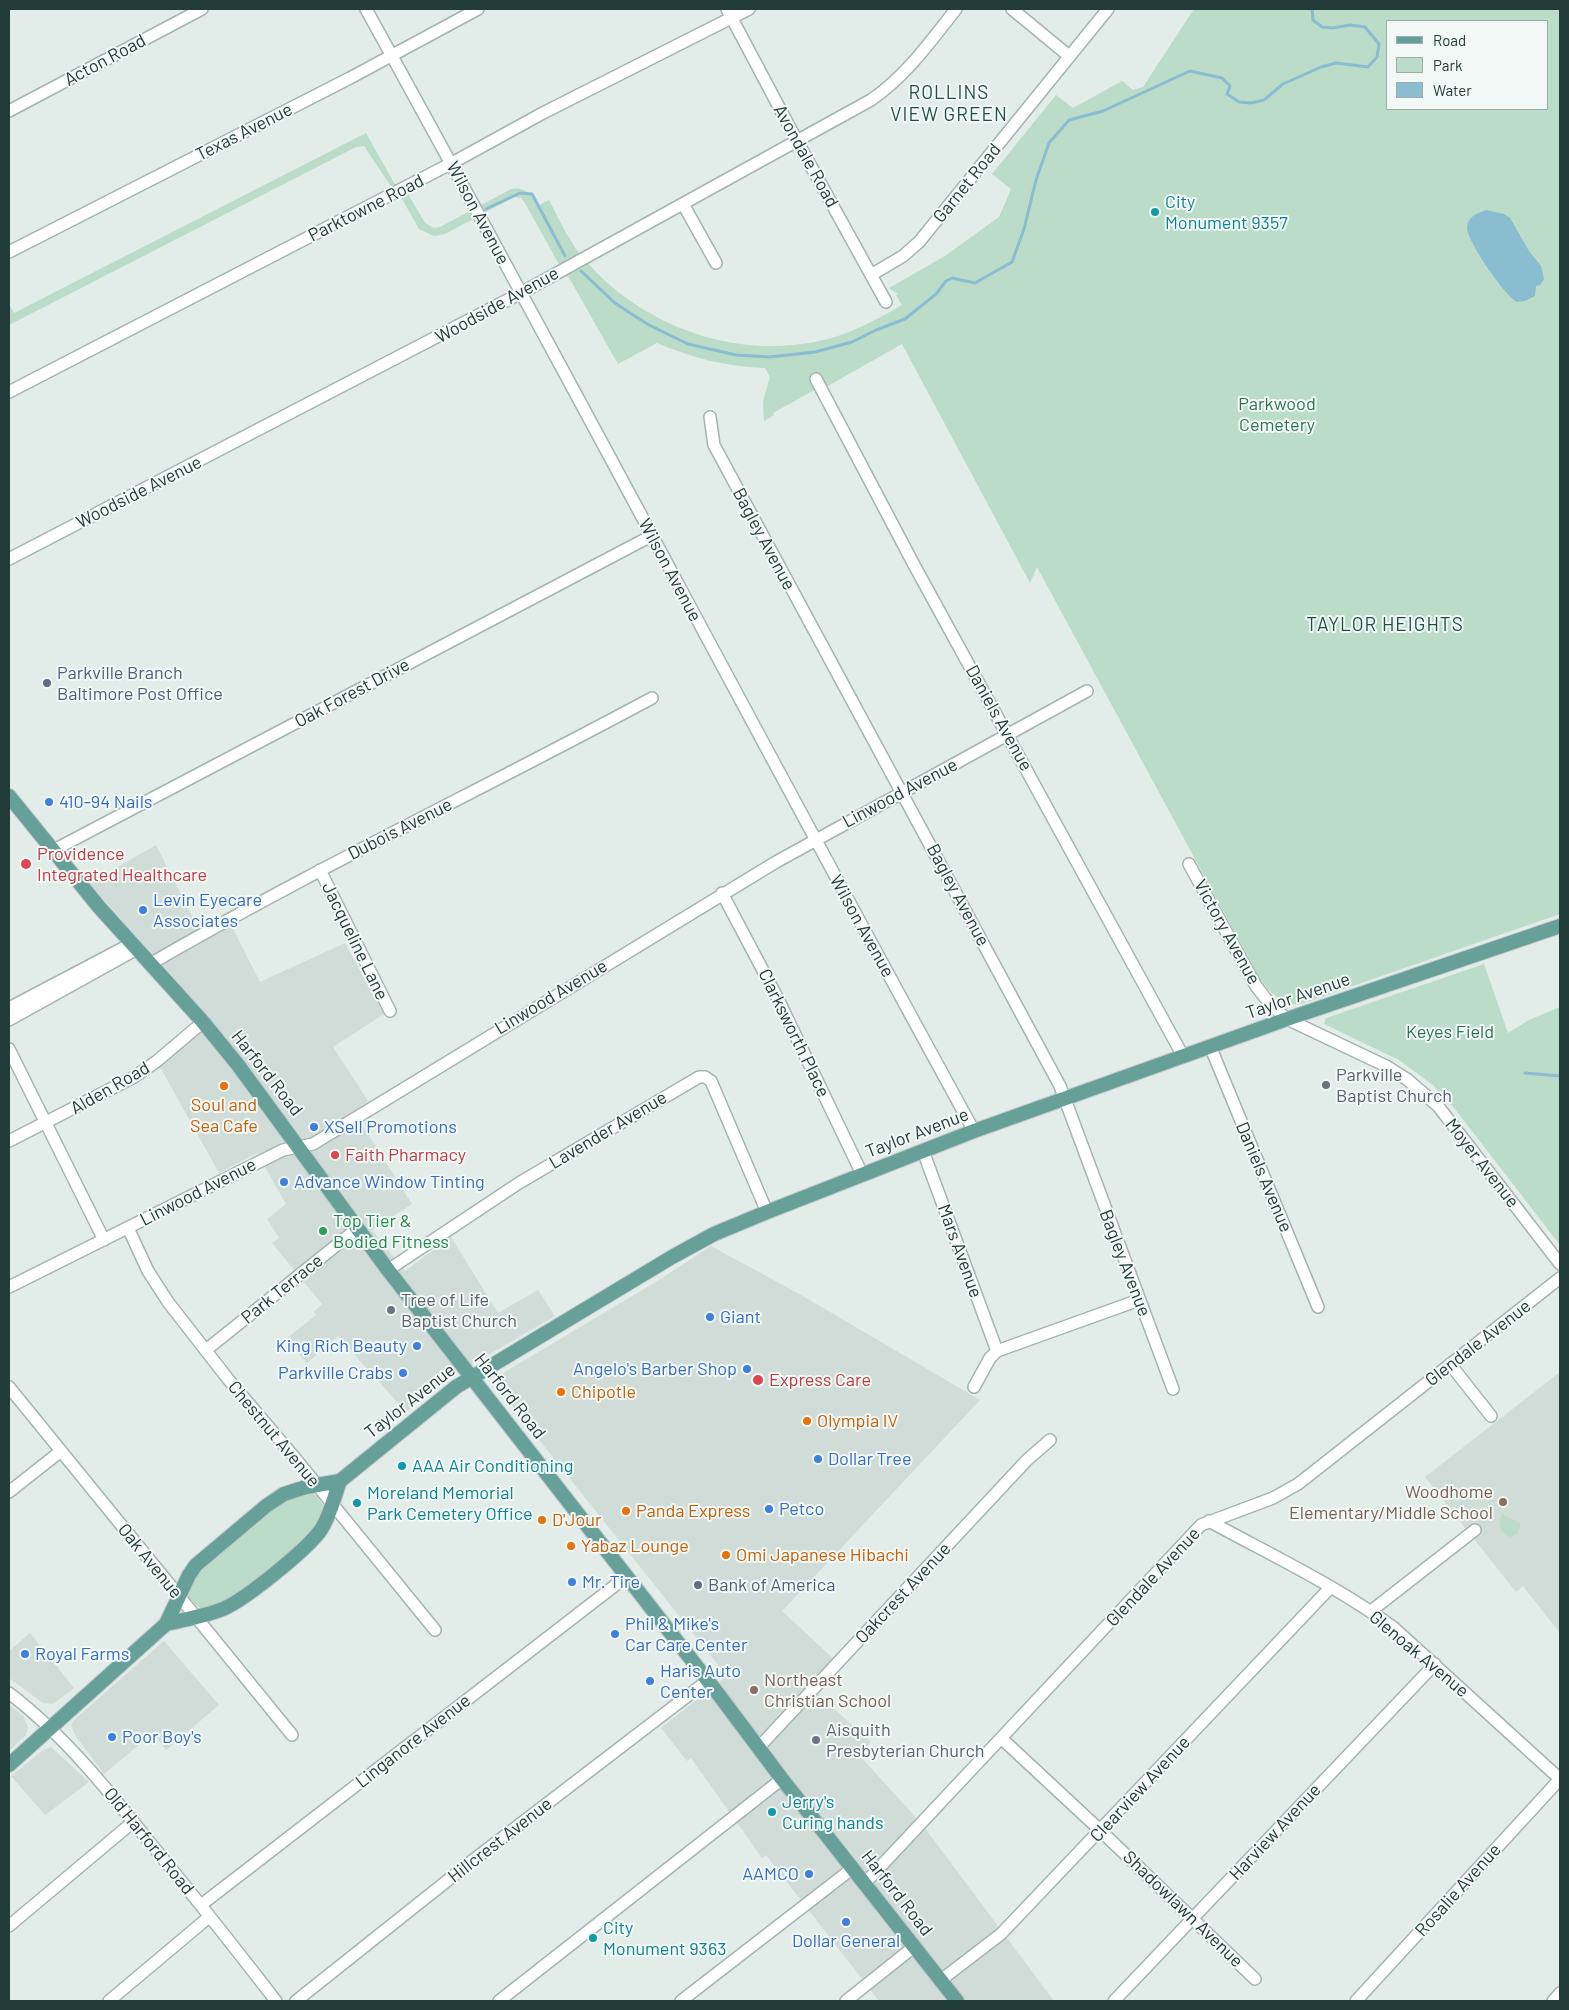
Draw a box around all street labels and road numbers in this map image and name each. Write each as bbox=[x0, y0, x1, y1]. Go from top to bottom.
street label: Acton Road bbox=[61, 30, 149, 90]
street label: Texas Avenue bbox=[192, 98, 296, 166]
street label: Avondale Road bbox=[769, 101, 843, 211]
street label: Garnet Road bbox=[929, 139, 1005, 227]
street label: Wilson Avenue bbox=[442, 158, 514, 268]
street label: Parktowne Road bbox=[305, 170, 427, 246]
street label: Woodside Avenue bbox=[431, 262, 563, 348]
street label: Woodside Avenue bbox=[73, 451, 205, 533]
street label: Bagley Avenue bbox=[728, 484, 800, 594]
street label: Wilson Avenue bbox=[634, 515, 706, 625]
street label: Oak Forest Drive bbox=[291, 654, 413, 732]
street label: Daniels Avenue bbox=[961, 661, 1037, 775]
street label: Linwood Avenue bbox=[839, 754, 961, 832]
street label: Dubois Avenue bbox=[344, 793, 456, 865]
street label: Bagley Avenue bbox=[922, 840, 994, 950]
street label: Wilson Avenue bbox=[825, 871, 899, 981]
street label: Victory Avenue bbox=[1189, 876, 1265, 988]
street label: Jacqueline Lane bbox=[317, 879, 393, 1003]
street label: Linwood Avenue bbox=[491, 955, 611, 1039]
street label: Clarksworth Place bbox=[754, 965, 834, 1101]
street label: Taylor Avenue bbox=[1243, 968, 1353, 1024]
street label: Harford Road bbox=[227, 1026, 307, 1120]
street label: Alden Road bbox=[67, 1057, 153, 1119]
street label: Lavender Avenue bbox=[545, 1086, 671, 1174]
street label: Taylor Avenue bbox=[862, 1103, 972, 1163]
street label: Moyer Avenue bbox=[1440, 1114, 1524, 1212]
street label: Daniels Avenue bbox=[1231, 1119, 1297, 1235]
street label: Linwood Avenue bbox=[136, 1153, 260, 1231]
street label: Mars Avenue bbox=[933, 1201, 987, 1301]
street label: Bagley Avenue bbox=[1095, 1207, 1155, 1319]
street label: Park Terrace bbox=[237, 1250, 327, 1328]
street label: Glendale Avenue bbox=[1421, 1295, 1535, 1391]
street label: Harford Road bbox=[470, 1349, 550, 1443]
street label: Taylor Avenue bbox=[361, 1359, 459, 1443]
street label: Chestnut Avenue bbox=[223, 1377, 325, 1491]
street label: Oak Avenue bbox=[113, 1519, 187, 1603]
street label: Glendale Avenue bbox=[1101, 1523, 1205, 1631]
street label: Oakcrest Avenue bbox=[851, 1538, 955, 1648]
street label: Glenoak Avenue bbox=[1365, 1606, 1473, 1702]
street label: Linganore Avenue bbox=[351, 1690, 475, 1792]
street label: Clearview Avenue bbox=[1085, 1731, 1195, 1847]
street label: Harview Avenue bbox=[1225, 1779, 1325, 1885]
street label: Old Harford Road bbox=[99, 1783, 199, 1899]
street label: Hillcrest Avenue bbox=[444, 1793, 556, 1887]
street label: Rosalie Avenue bbox=[1411, 1839, 1505, 1941]
street label: Harford Road bbox=[857, 1846, 937, 1940]
street label: Shadowlawn Avenue bbox=[1119, 1846, 1247, 1972]

